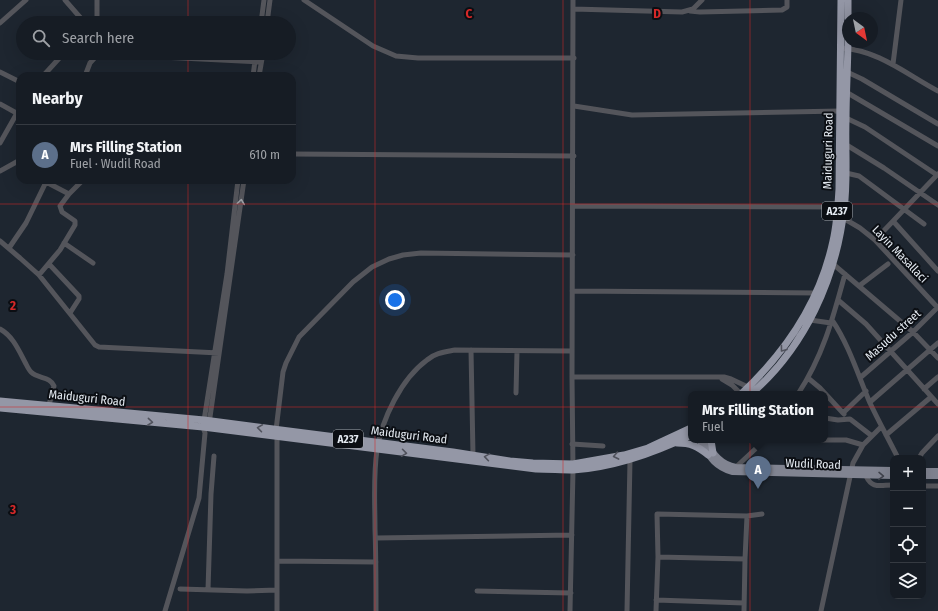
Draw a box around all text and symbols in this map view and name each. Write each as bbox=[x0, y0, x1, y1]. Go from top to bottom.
text: C bbox=[466, 6, 473, 21]
text: D bbox=[653, 6, 661, 21]
north arrow bbox=[842, 12, 878, 48]
search box bbox=[16, 16, 296, 60]
icon: search bbox=[30, 27, 52, 49]
text: Search here bbox=[62, 29, 134, 47]
text: Nearby bbox=[32, 88, 83, 109]
street label: Maiduguri Road bbox=[820, 112, 836, 190]
text: Mrs Filling Station bbox=[70, 138, 182, 156]
text: A bbox=[41, 147, 49, 162]
text: 610 m bbox=[249, 147, 280, 162]
text: Fuel · Wudil Road bbox=[70, 156, 161, 171]
one-way arrow bbox=[236, 199, 245, 205]
road number: A237 bbox=[822, 202, 852, 220]
street label: Layin Masallaci bbox=[869, 223, 931, 285]
your location bbox=[385, 290, 405, 310]
text: 2 bbox=[9, 298, 16, 313]
street label: Masudu street bbox=[862, 306, 924, 364]
one-way arrow bbox=[781, 344, 788, 351]
street label: Maiduguri Road bbox=[48, 387, 126, 409]
popup bbox=[688, 391, 828, 443]
text: Mrs Filling Station bbox=[702, 401, 814, 419]
one-way arrow bbox=[147, 417, 153, 426]
text: Fuel bbox=[702, 419, 724, 434]
street label: Maiduguri Road bbox=[370, 423, 448, 447]
one-way arrow bbox=[257, 424, 264, 433]
road number: A237 bbox=[333, 430, 363, 448]
one-way arrow bbox=[401, 448, 407, 457]
one-way arrow bbox=[612, 452, 619, 460]
one-way arrow bbox=[484, 453, 490, 462]
map controls bbox=[890, 455, 926, 599]
button: + bbox=[890, 455, 926, 491]
pin: A bbox=[745, 456, 771, 489]
street label: Wudil Road bbox=[785, 456, 841, 472]
one-way arrow bbox=[878, 472, 884, 480]
button: − bbox=[890, 491, 926, 527]
text: 3 bbox=[9, 502, 16, 517]
button: locate bbox=[890, 527, 926, 563]
button: layers bbox=[890, 563, 926, 599]

